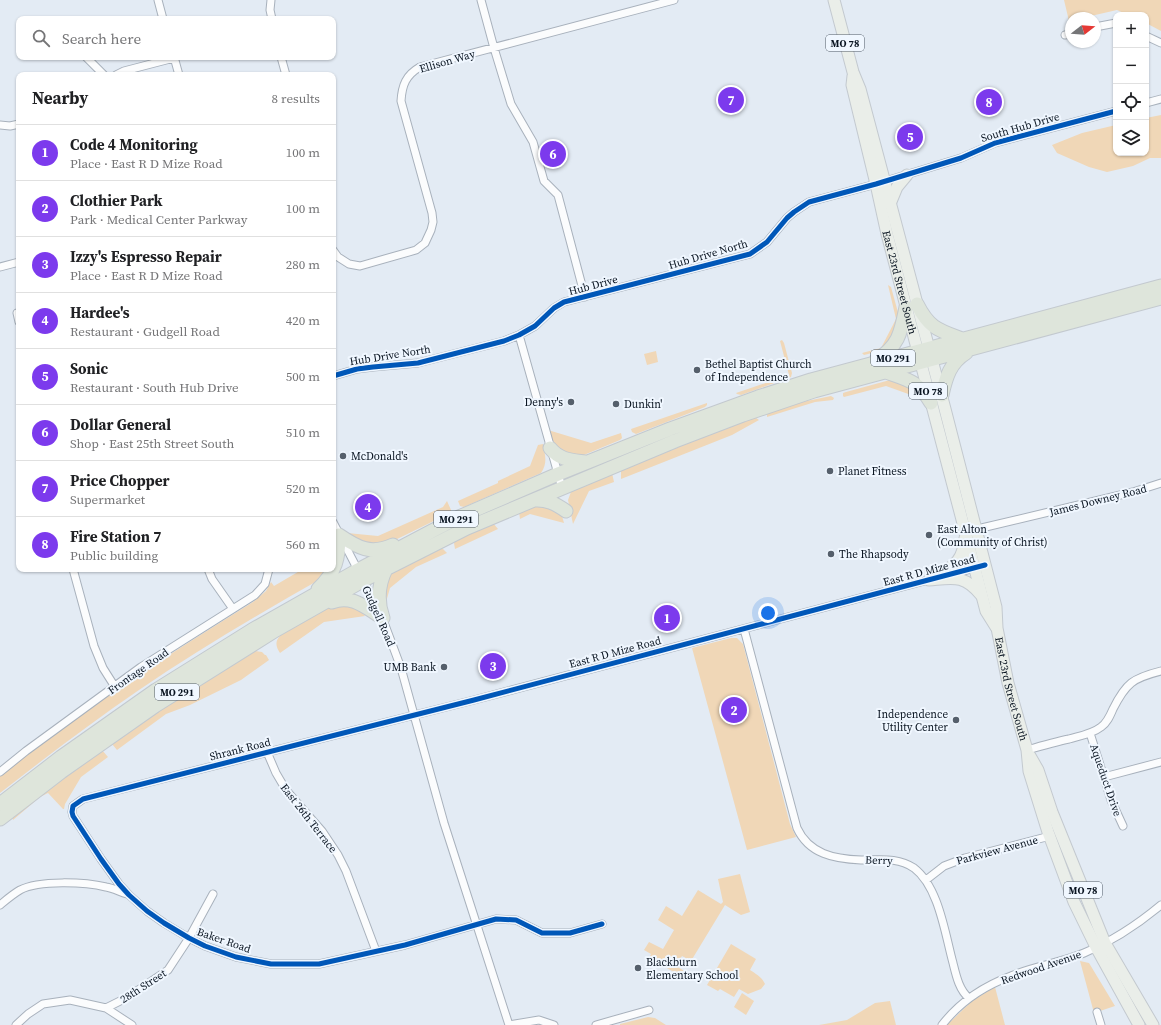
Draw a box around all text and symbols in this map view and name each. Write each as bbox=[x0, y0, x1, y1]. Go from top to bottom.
north arrow bbox=[1065, 12, 1101, 48]
map controls bbox=[1113, 12, 1149, 156]
button: + bbox=[1113, 12, 1149, 48]
search box bbox=[16, 16, 336, 60]
icon: search bbox=[30, 27, 52, 49]
text: Search here bbox=[62, 28, 141, 49]
road number: MO 78 bbox=[826, 35, 864, 51]
street label: Ellison Way bbox=[418, 46, 477, 77]
button: − bbox=[1113, 48, 1149, 84]
button: locate bbox=[1113, 84, 1149, 120]
pin: 7 bbox=[718, 85, 744, 115]
text: Nearby bbox=[32, 86, 88, 110]
pin: 8 bbox=[976, 87, 1002, 117]
text: 8 results bbox=[272, 90, 320, 107]
street label: South Hub Drive bbox=[979, 109, 1062, 146]
button: layers bbox=[1113, 120, 1149, 156]
pin: 5 bbox=[897, 122, 923, 152]
text: Code 4 Monitoring bbox=[70, 134, 198, 155]
pin: 6 bbox=[540, 139, 566, 169]
text: 1 bbox=[41, 144, 49, 161]
text: 100 m bbox=[286, 144, 320, 161]
text: Place · East R D Mize Road bbox=[70, 155, 223, 172]
text: Clothier Park bbox=[70, 190, 162, 211]
text: 2 bbox=[41, 200, 49, 217]
text: 100 m bbox=[286, 200, 320, 217]
text: Park · Medical Center Parkway bbox=[70, 211, 247, 228]
street label: East 23rd Street South bbox=[878, 229, 920, 336]
street label: Hub Drive North bbox=[667, 236, 750, 273]
text: Izzy's Espresso Repair bbox=[70, 246, 222, 267]
text: 3 bbox=[41, 256, 49, 273]
text: 280 m bbox=[286, 256, 320, 273]
text: Place · East R D Mize Road bbox=[70, 267, 223, 284]
street label: Hub Drive bbox=[567, 272, 620, 299]
text: Hardee's bbox=[70, 302, 130, 323]
text: 4 bbox=[41, 312, 49, 329]
text: 420 m bbox=[286, 312, 320, 329]
text: Restaurant · Gudgell Road bbox=[70, 323, 220, 340]
street label: Hub Drive North bbox=[348, 342, 432, 369]
road number: MO 291 bbox=[871, 350, 915, 366]
place label: Bethel Baptist Church of Independence bbox=[705, 357, 812, 385]
text: Sonic bbox=[70, 358, 108, 379]
marker: Bethel Baptist Church of Independence bbox=[692, 365, 702, 375]
text: 5 bbox=[41, 368, 49, 385]
text: 500 m bbox=[286, 368, 320, 385]
text: Restaurant · South Hub Drive bbox=[70, 379, 239, 396]
road number: MO 78 bbox=[909, 383, 947, 399]
place label: Denny's bbox=[525, 395, 563, 410]
marker: Denny's bbox=[566, 397, 576, 407]
place label: Dunkin' bbox=[624, 397, 662, 412]
marker: Dunkin' bbox=[611, 399, 621, 409]
text: Dollar General bbox=[70, 414, 171, 435]
text: 6 bbox=[41, 424, 49, 441]
text: 510 m bbox=[286, 424, 320, 441]
text: Shop · East 25th Street South bbox=[70, 435, 234, 452]
place label: McDonald's bbox=[351, 449, 408, 464]
marker: McDonald's bbox=[338, 451, 348, 461]
place label: Planet Fitness bbox=[838, 464, 907, 479]
marker: Planet Fitness bbox=[825, 466, 835, 476]
text: Price Chopper bbox=[70, 470, 169, 491]
text: 7 bbox=[41, 480, 49, 497]
text: 520 m bbox=[286, 480, 320, 497]
street label: James Downey Road bbox=[1047, 481, 1149, 520]
text: Supermarket bbox=[70, 491, 145, 508]
pin: 4 bbox=[355, 492, 381, 522]
road number: MO 291 bbox=[434, 511, 478, 527]
place label: East Alton (Community of Christ) bbox=[937, 522, 1047, 550]
text: Fire Station 7 bbox=[70, 526, 161, 547]
marker: East Alton (Community of Christ) bbox=[924, 530, 934, 540]
text: 8 bbox=[41, 536, 49, 553]
text: 560 m bbox=[286, 536, 320, 553]
text: Public building bbox=[70, 547, 158, 564]
place label: The Rhapsody bbox=[839, 547, 909, 562]
marker: The Rhapsody bbox=[826, 549, 836, 559]
street label: East R D Mize Road bbox=[882, 551, 977, 590]
street label: Gudgell Road bbox=[358, 583, 399, 650]
pin: 1 bbox=[654, 603, 680, 633]
your location bbox=[758, 603, 778, 623]
street label: East R D Mize Road bbox=[568, 633, 663, 672]
street label: East 23rd Street South bbox=[991, 636, 1031, 743]
street label: Frontage Road bbox=[105, 644, 172, 698]
pin: 3 bbox=[480, 651, 506, 681]
place label: UMB Bank bbox=[384, 660, 437, 675]
marker: UMB Bank bbox=[439, 662, 449, 672]
road number: MO 291 bbox=[155, 684, 199, 700]
pin: 2 bbox=[721, 695, 747, 725]
place label: Independence Utility Center bbox=[877, 707, 948, 735]
marker: Independence Utility Center bbox=[951, 715, 961, 725]
street label: Shrank Road bbox=[208, 734, 273, 764]
street label: Aqueduct Drive bbox=[1086, 742, 1125, 819]
street label: East 26th Terrace bbox=[277, 781, 341, 856]
street label: Parkview Avenue bbox=[955, 832, 1040, 869]
street label: Berry bbox=[865, 853, 893, 868]
road number: MO 78 bbox=[1064, 882, 1102, 898]
street label: Baker Road bbox=[195, 924, 254, 957]
street label: Redwood Avenue bbox=[999, 947, 1084, 988]
place label: Blackburn Elementary School bbox=[646, 955, 738, 983]
marker: Blackburn Elementary School bbox=[633, 963, 643, 973]
street label: 28th Street bbox=[117, 966, 170, 1007]

